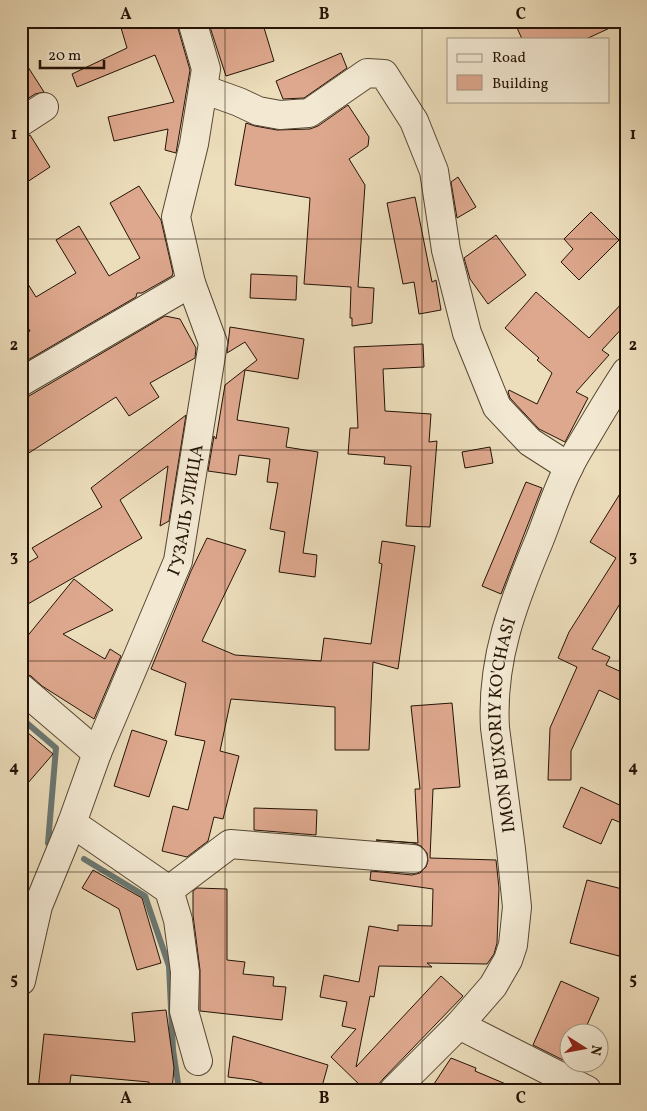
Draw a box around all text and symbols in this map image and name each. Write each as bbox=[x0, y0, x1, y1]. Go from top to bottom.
text: A bbox=[120, 4, 132, 26]
text: B bbox=[319, 4, 330, 26]
text: C bbox=[516, 4, 526, 26]
scale bar bbox=[40, 38, 104, 70]
legend bbox=[447, 38, 610, 102]
text: 20 m bbox=[48, 46, 81, 67]
text: Road bbox=[492, 48, 526, 69]
text: Building bbox=[492, 74, 549, 95]
text: 1 bbox=[11, 124, 17, 146]
text: 1 bbox=[630, 124, 636, 146]
text: 2 bbox=[10, 335, 18, 357]
text: 2 bbox=[629, 335, 637, 357]
street label: ГУЗАЛЬ УЛИЦА bbox=[162, 442, 211, 580]
text: 3 bbox=[10, 546, 18, 568]
text: 3 bbox=[629, 546, 637, 568]
street label: IMON BUXORIY KO'CHASI bbox=[483, 615, 523, 834]
text: 4 bbox=[9, 757, 19, 779]
text: 4 bbox=[628, 757, 638, 779]
text: 5 bbox=[10, 969, 18, 991]
text: 5 bbox=[629, 969, 637, 991]
north arrow bbox=[560, 1024, 610, 1074]
text: N bbox=[585, 1043, 606, 1057]
text: A bbox=[120, 1088, 132, 1110]
text: B bbox=[319, 1088, 330, 1110]
text: C bbox=[516, 1088, 526, 1110]

